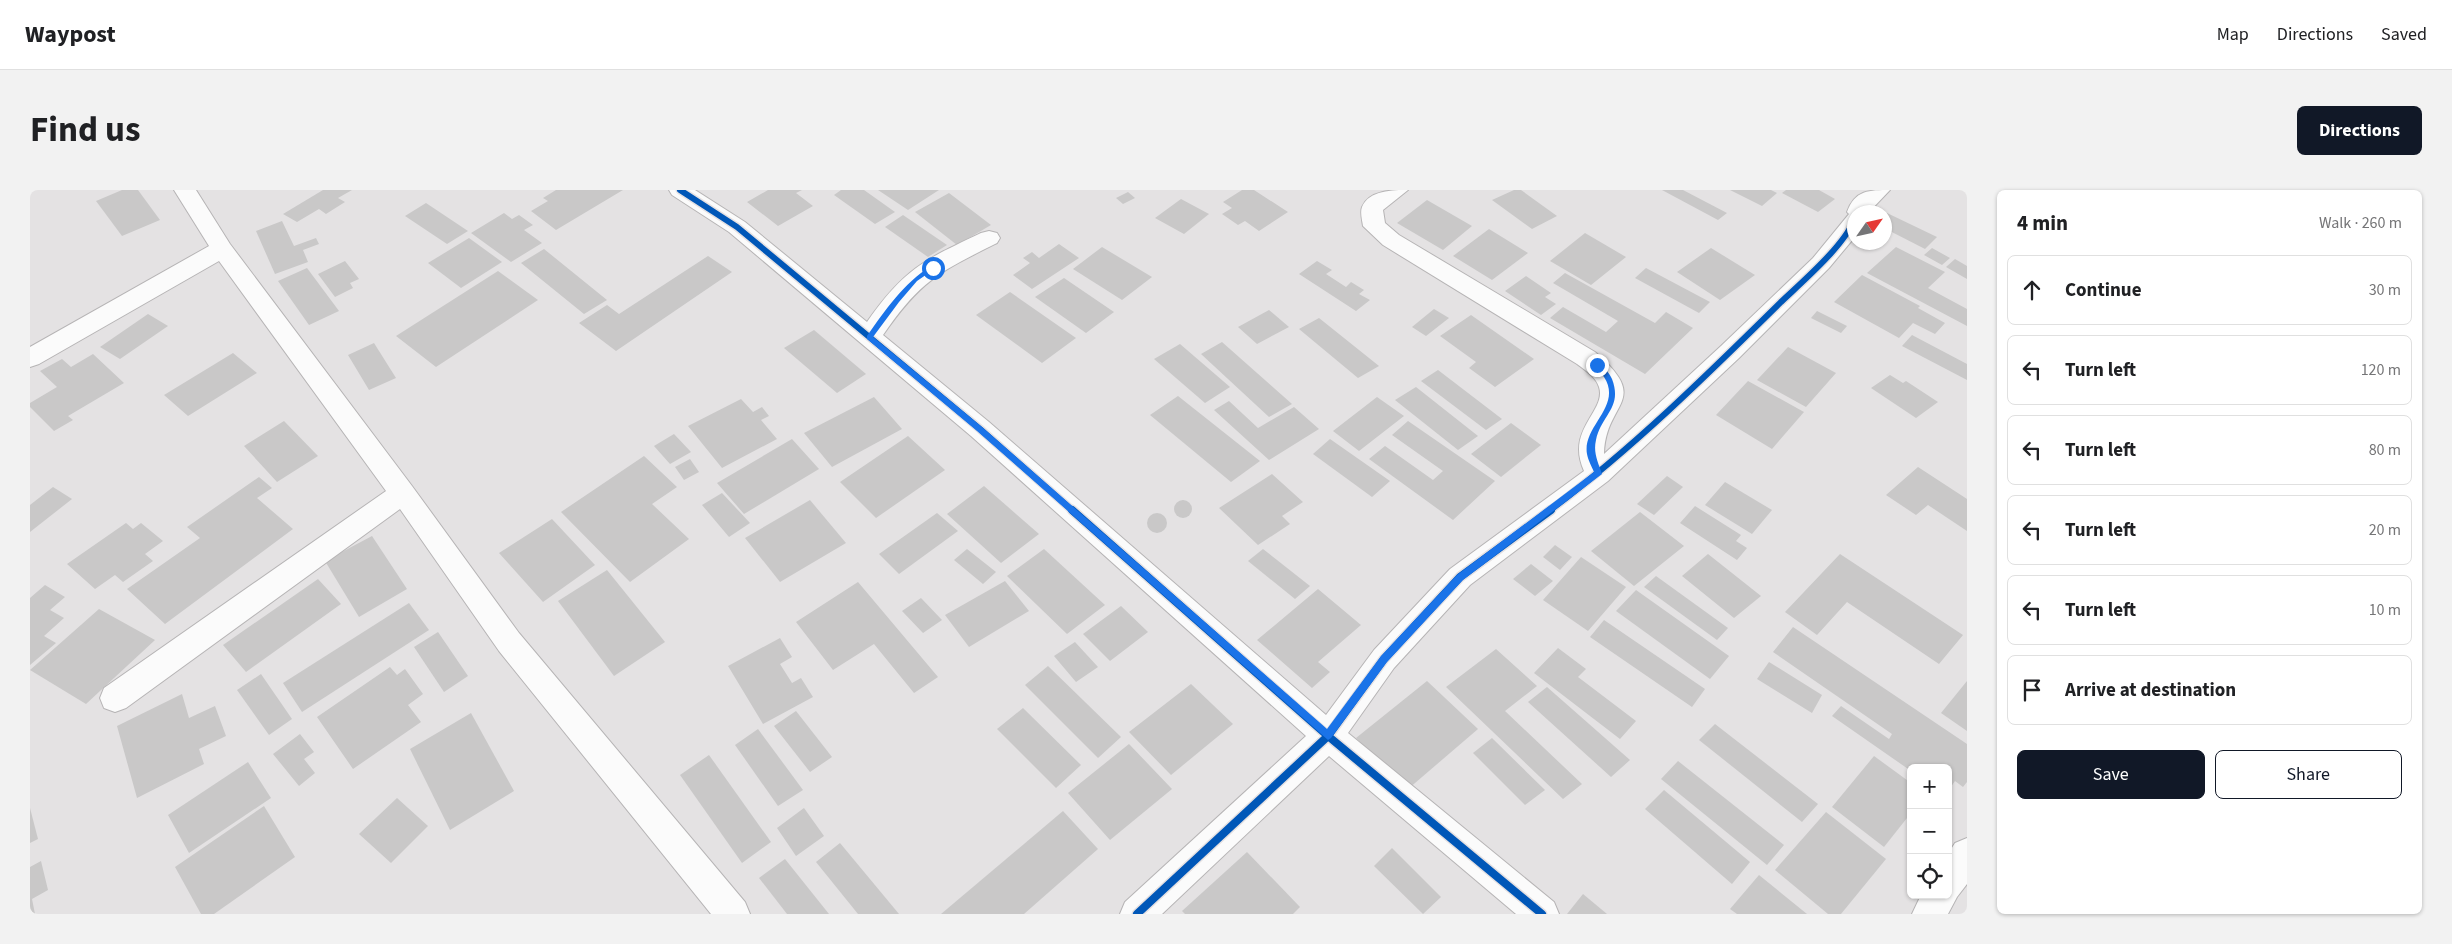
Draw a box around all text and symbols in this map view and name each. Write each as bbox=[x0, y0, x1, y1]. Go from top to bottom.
text: Waypost bbox=[25, 17, 116, 52]
text: Map bbox=[2217, 22, 2249, 47]
text: Directions bbox=[2277, 22, 2353, 47]
text: Saved bbox=[2381, 22, 2427, 47]
text: Find us bbox=[30, 105, 140, 155]
button: Directions bbox=[2297, 106, 2422, 155]
north arrow bbox=[1847, 205, 1892, 250]
text: 4 min bbox=[2017, 208, 2068, 238]
text: Walk · 260 m bbox=[2319, 212, 2402, 234]
route start bbox=[922, 257, 945, 280]
icon: ahead bbox=[2018, 276, 2046, 304]
text: Continue bbox=[2065, 277, 2142, 304]
text: 30 m bbox=[2369, 279, 2401, 301]
route end bbox=[1586, 354, 1609, 377]
icon: left bbox=[2018, 356, 2046, 384]
text: Turn left bbox=[2065, 357, 2136, 384]
text: 120 m bbox=[2361, 359, 2401, 381]
icon: left bbox=[2018, 436, 2046, 464]
text: Turn left bbox=[2065, 437, 2136, 464]
text: 80 m bbox=[2369, 439, 2401, 461]
icon: left bbox=[2018, 516, 2046, 544]
text: Turn left bbox=[2065, 517, 2136, 544]
text: 20 m bbox=[2369, 519, 2401, 541]
icon: left bbox=[2018, 596, 2046, 624]
text: Turn left bbox=[2065, 597, 2136, 624]
text: 10 m bbox=[2369, 599, 2401, 621]
icon: arrive bbox=[2018, 676, 2046, 704]
text: Arrive at destination bbox=[2065, 677, 2236, 704]
button: Save bbox=[2017, 750, 2205, 799]
button: Share bbox=[2215, 750, 2402, 799]
map controls bbox=[1907, 764, 1952, 899]
button: + bbox=[1907, 764, 1952, 809]
button: − bbox=[1907, 809, 1952, 854]
button: locate bbox=[1907, 854, 1952, 899]

